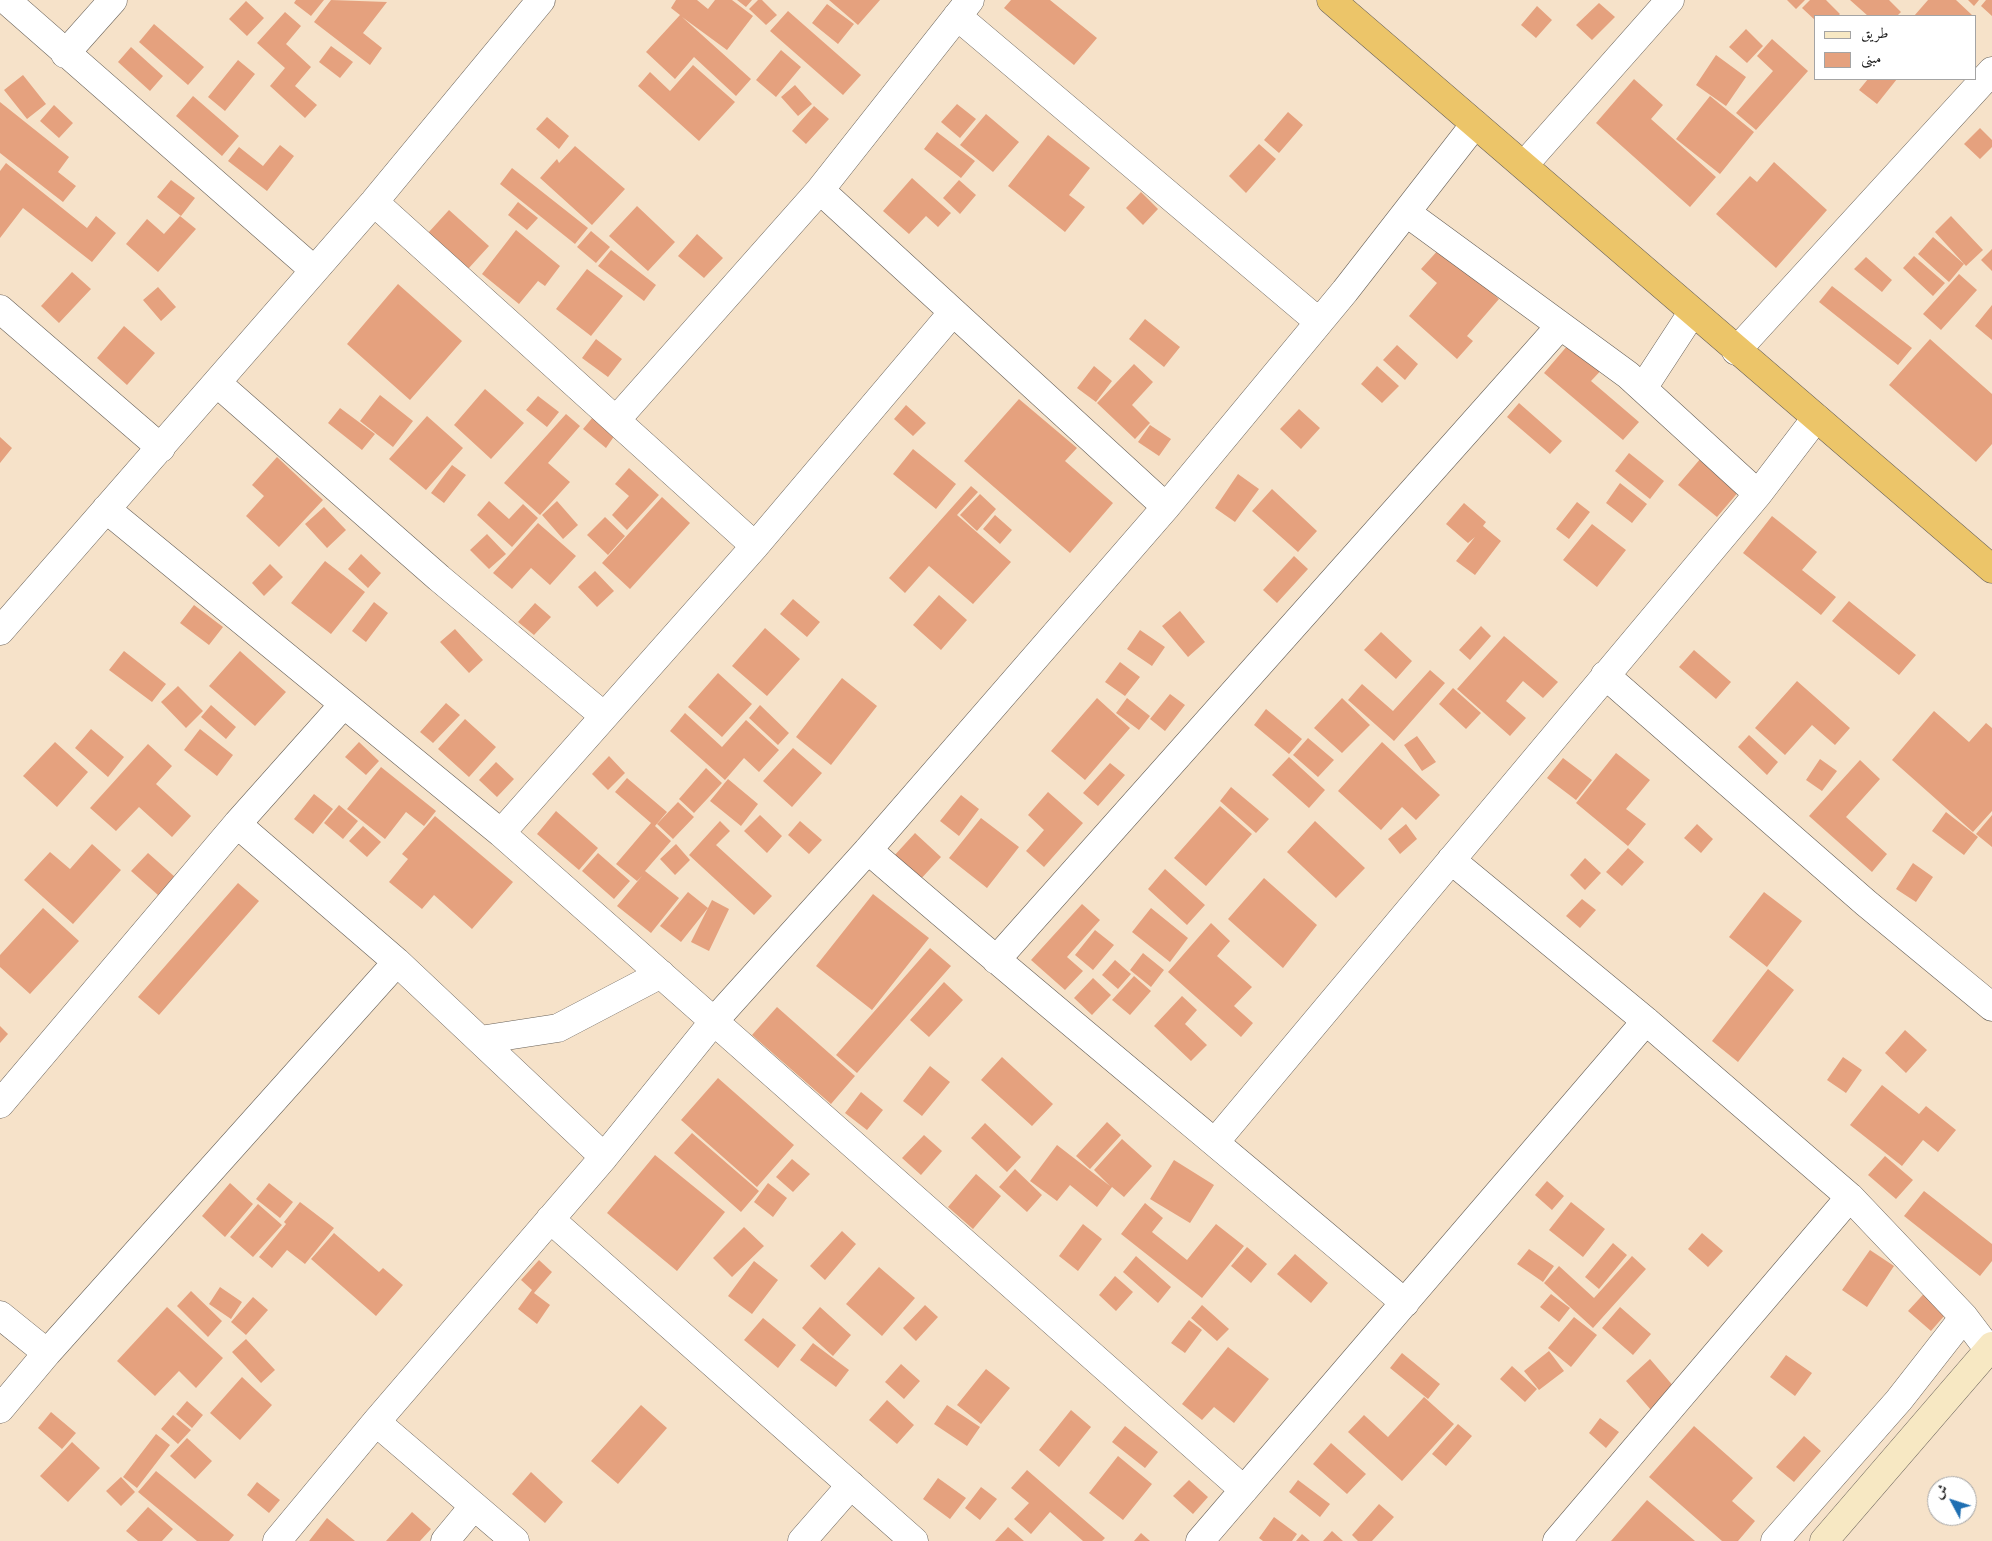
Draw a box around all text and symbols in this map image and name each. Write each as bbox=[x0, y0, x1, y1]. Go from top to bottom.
legend bbox=[1814, 15, 1977, 80]
text: طريق bbox=[1861, 24, 1888, 42]
text: مبنى bbox=[1861, 49, 1881, 67]
north arrow bbox=[1927, 1476, 1977, 1526]
text: ش bbox=[1930, 1481, 1952, 1502]

